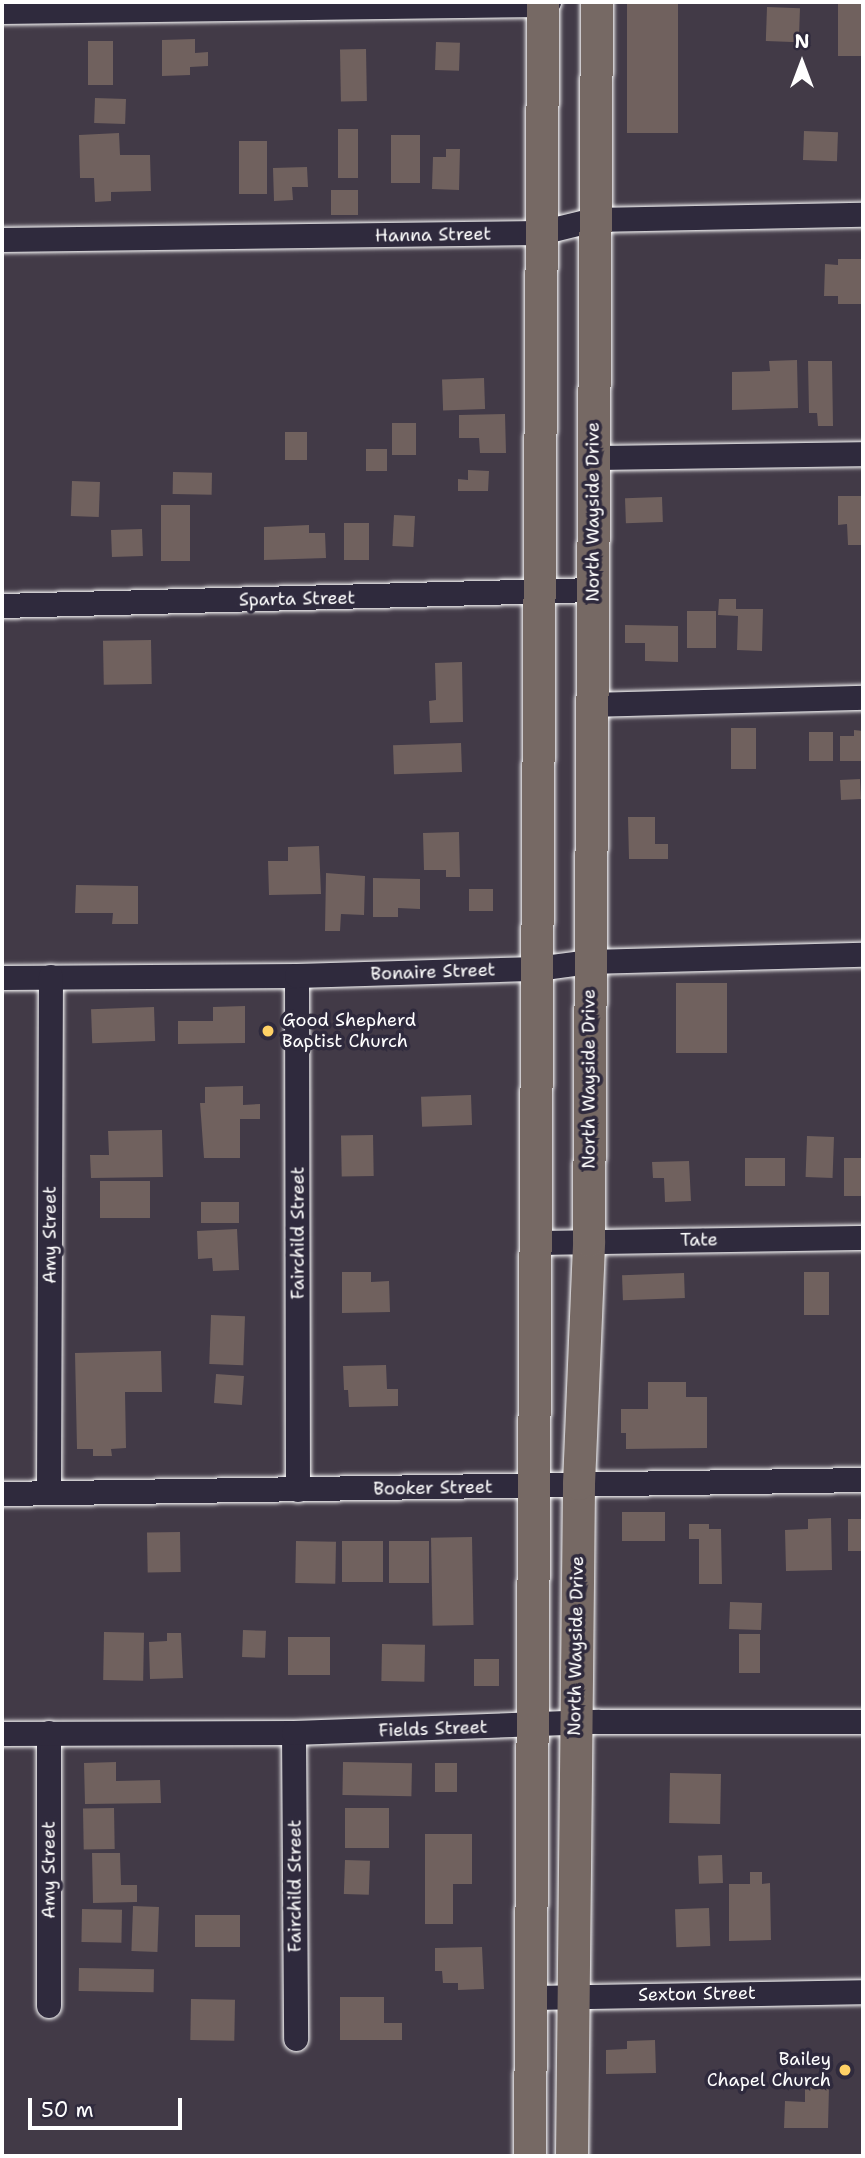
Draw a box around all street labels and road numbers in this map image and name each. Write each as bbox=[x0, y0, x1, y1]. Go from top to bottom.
street label: Hanna Street bbox=[375, 223, 491, 247]
street label: North Wayside Drive bbox=[582, 422, 604, 602]
street label: Sparta Street bbox=[239, 587, 355, 611]
street label: Bonaire Street bbox=[370, 959, 496, 985]
street label: North Wayside Drive bbox=[578, 989, 600, 1169]
street label: Fairchild Street bbox=[287, 1167, 309, 1299]
street label: Amy Street bbox=[39, 1186, 61, 1284]
street label: Tate bbox=[680, 1229, 718, 1251]
street label: Booker Street bbox=[373, 1476, 493, 1500]
street label: North Wayside Drive bbox=[564, 1556, 588, 1736]
street label: Fields Street bbox=[378, 1716, 488, 1742]
street label: Fairchild Street bbox=[284, 1820, 306, 1952]
street label: Amy Street bbox=[38, 1821, 60, 1919]
street label: Sexton Street bbox=[638, 1982, 756, 2006]

